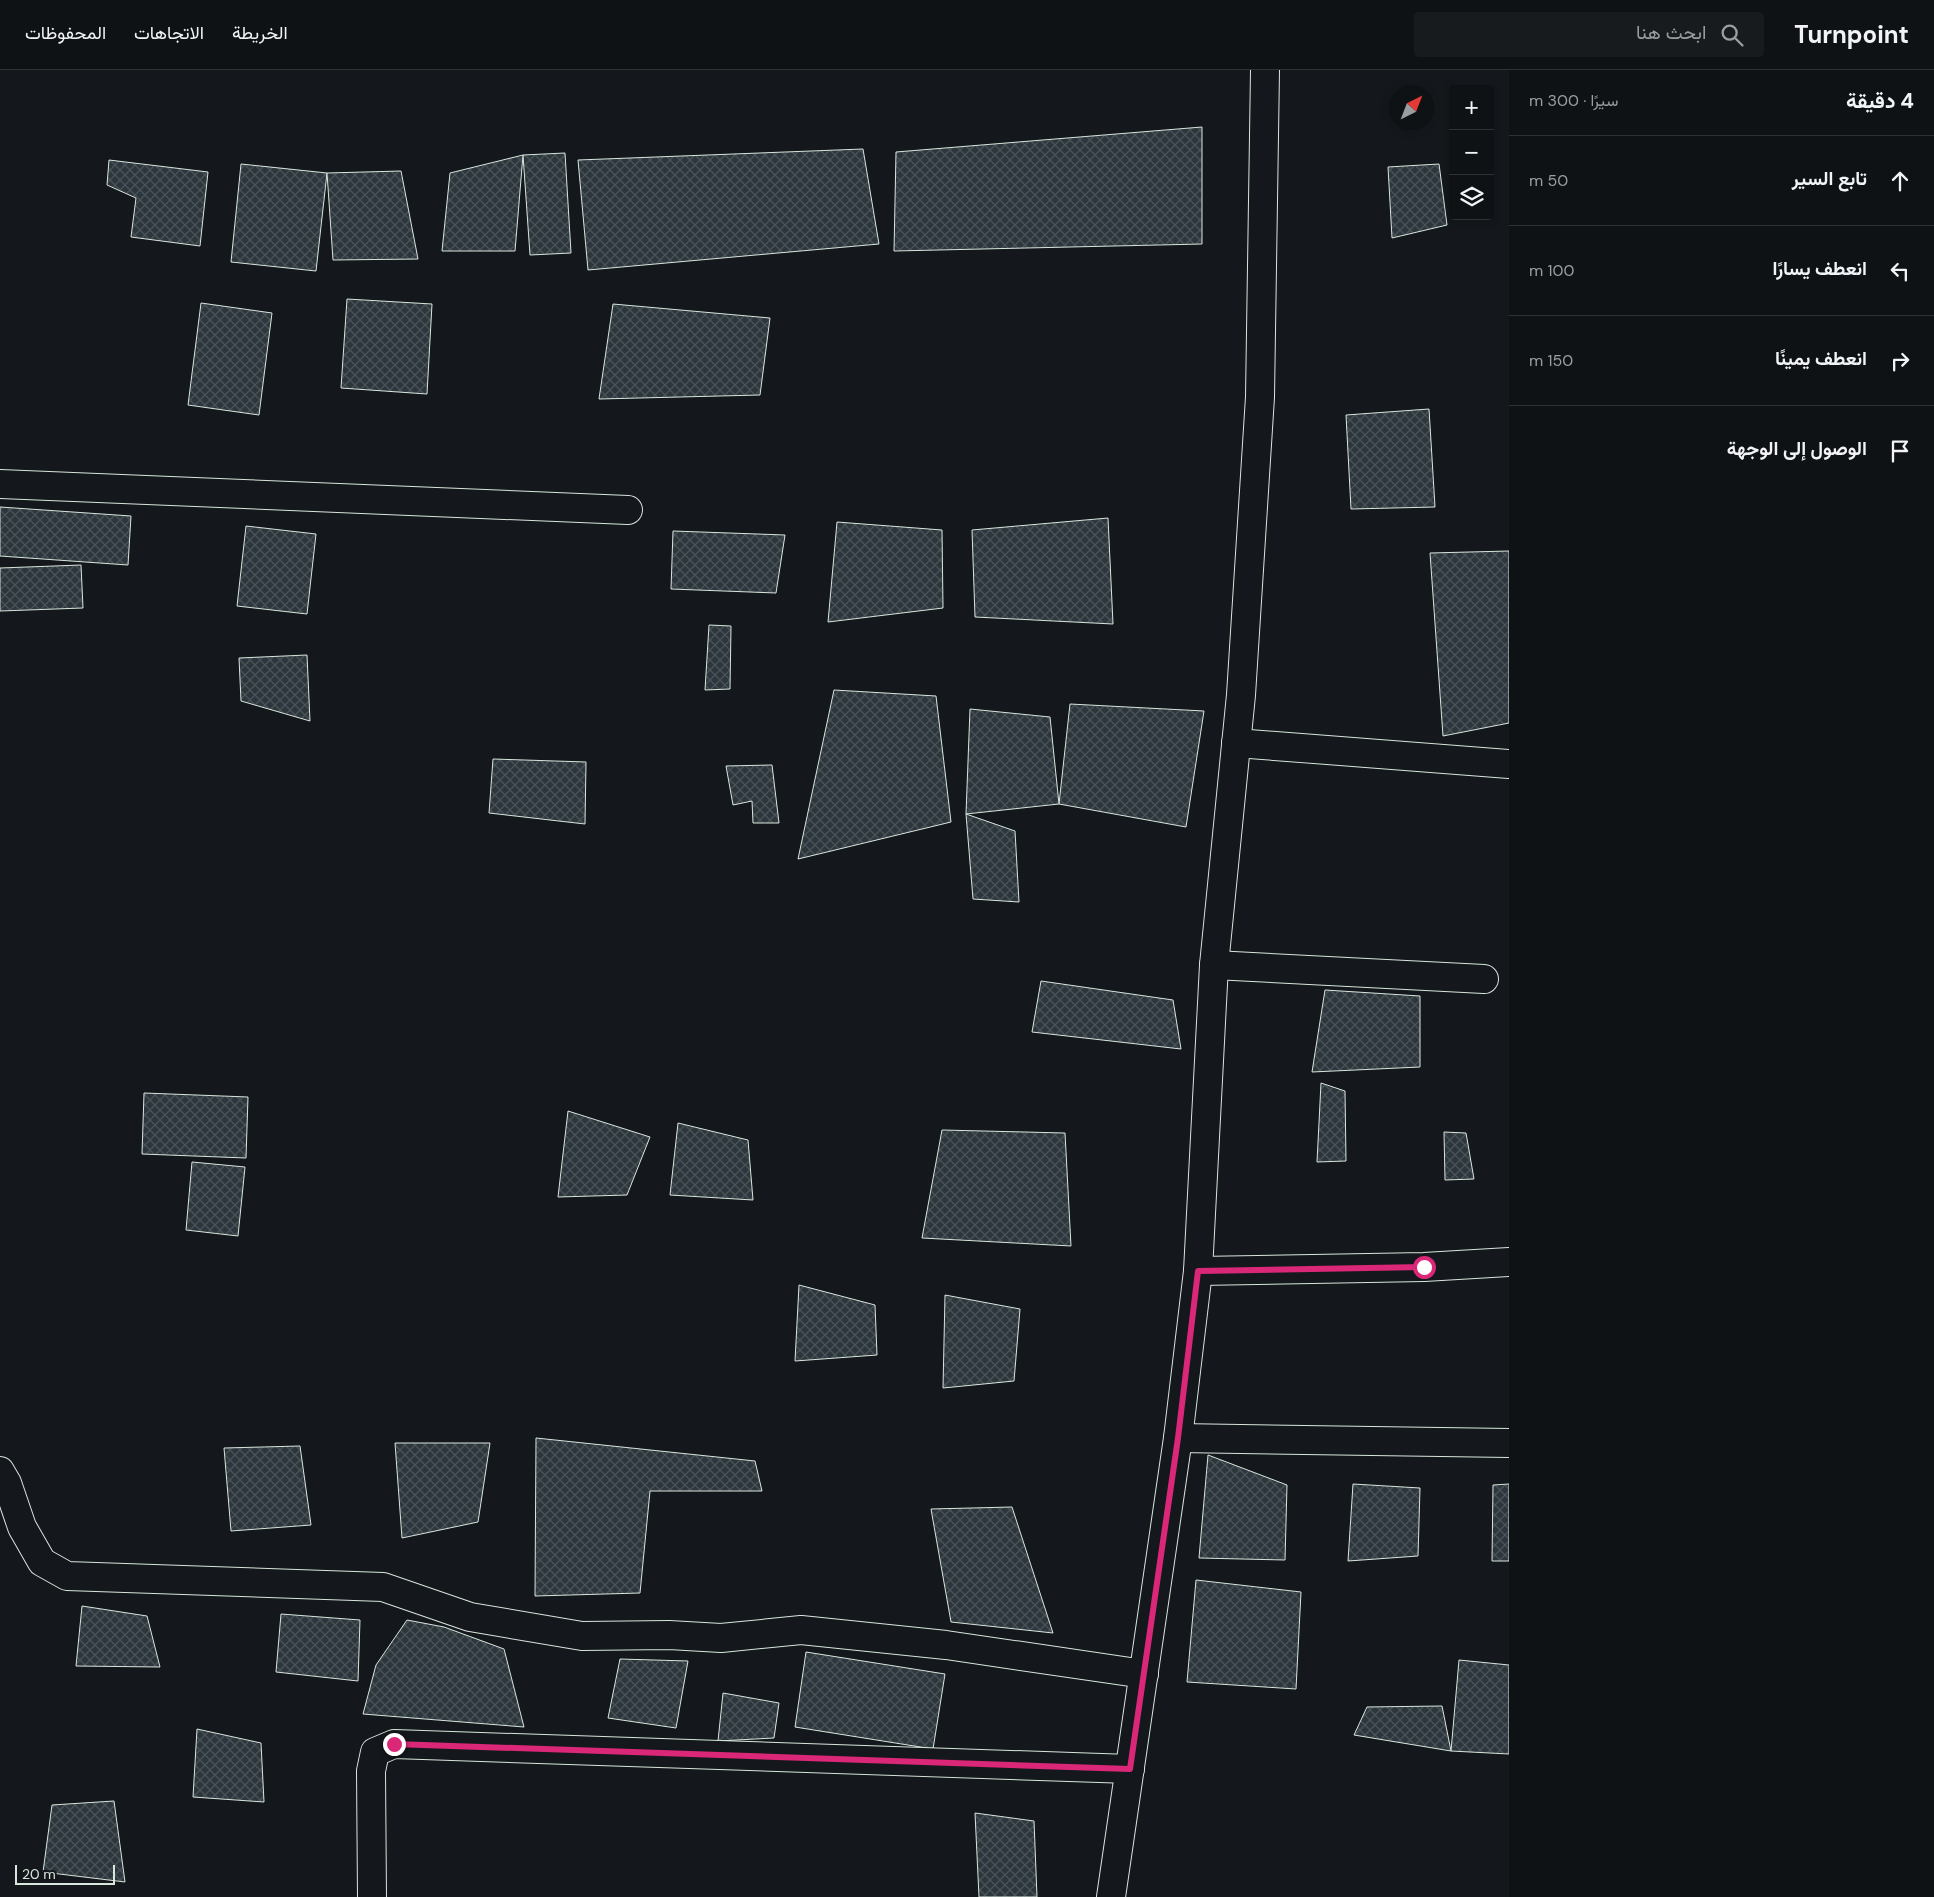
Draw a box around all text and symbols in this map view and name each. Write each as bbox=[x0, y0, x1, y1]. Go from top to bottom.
search box bbox=[1414, 12, 1764, 57]
text: Turnpoint bbox=[1794, 19, 1909, 50]
text: ابحث هنا bbox=[1636, 20, 1706, 45]
text: المحفوظات bbox=[25, 21, 106, 45]
text: الاتجاهات bbox=[134, 21, 204, 45]
text: الخريطة bbox=[232, 21, 288, 45]
icon: search bbox=[1718, 21, 1746, 49]
north arrow bbox=[1389, 85, 1434, 130]
map controls bbox=[1449, 85, 1494, 220]
button: + bbox=[1449, 85, 1494, 130]
text: 4 دقيقة bbox=[1846, 87, 1914, 115]
text: سيرًا · 300 m bbox=[1529, 90, 1618, 111]
button: − bbox=[1449, 130, 1494, 175]
text: تابع السير bbox=[1792, 166, 1867, 191]
icon: ahead bbox=[1886, 167, 1914, 195]
text: 50 m bbox=[1529, 170, 1568, 191]
button: layers bbox=[1449, 175, 1494, 220]
text: انعطف يسارًا bbox=[1773, 256, 1867, 281]
icon: left bbox=[1886, 257, 1914, 285]
text: 100 m bbox=[1529, 260, 1574, 281]
text: انعطف يمينًا bbox=[1775, 346, 1867, 371]
icon: right bbox=[1886, 347, 1914, 375]
text: 150 m bbox=[1529, 350, 1573, 371]
text: الوصول إلى الوجهة bbox=[1727, 436, 1867, 461]
icon: arrive bbox=[1886, 437, 1914, 465]
route start bbox=[1413, 1256, 1436, 1279]
route end bbox=[383, 1733, 406, 1756]
scale bar bbox=[15, 1862, 115, 1885]
text: 20 m bbox=[22, 1865, 56, 1883]

